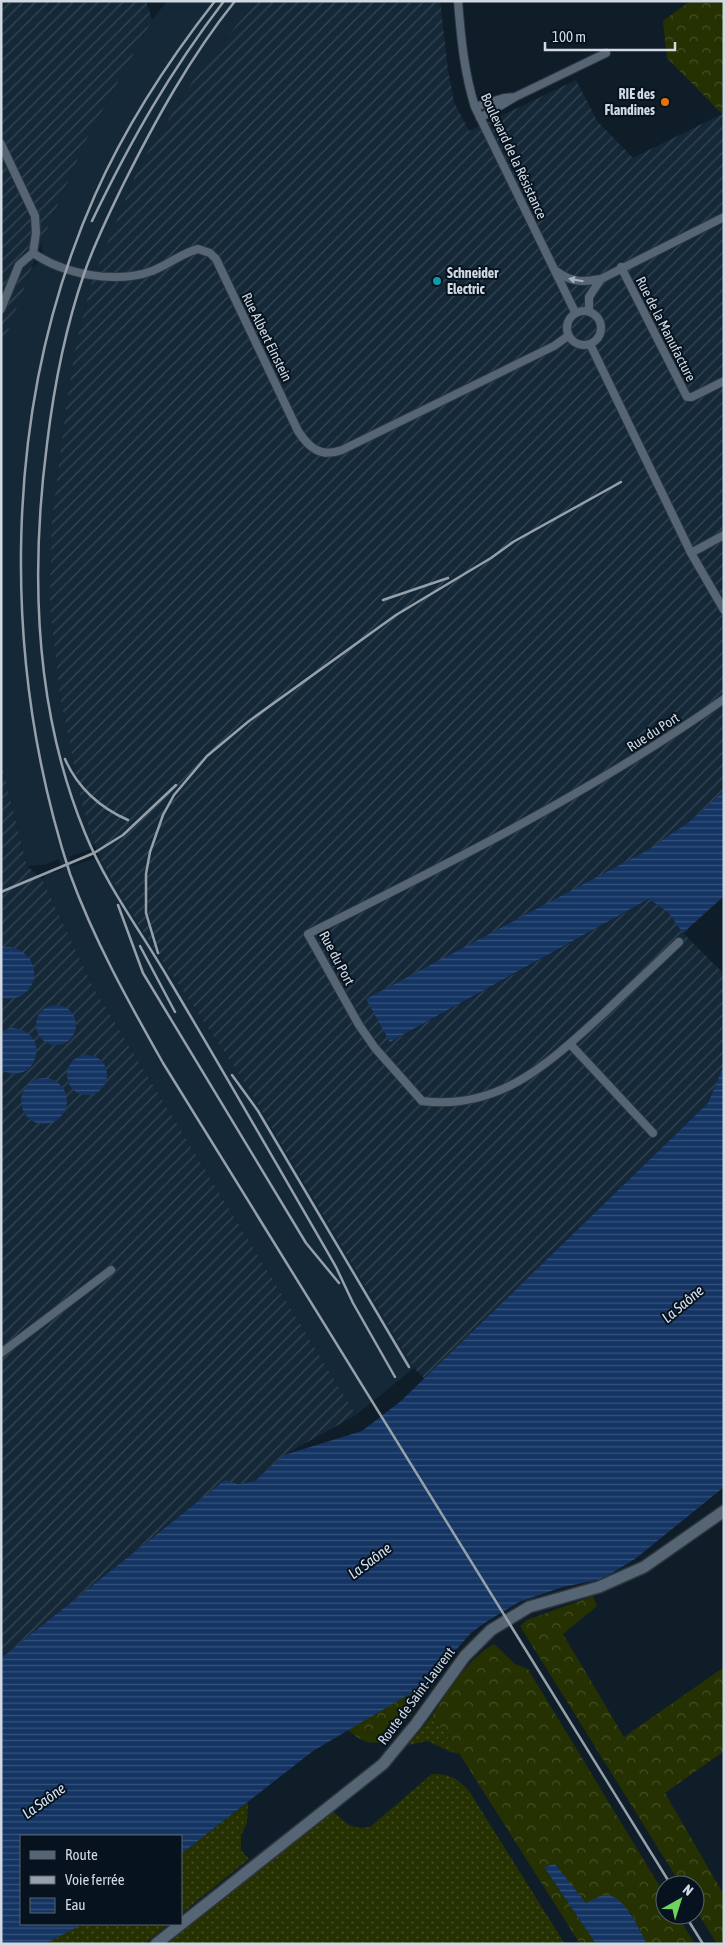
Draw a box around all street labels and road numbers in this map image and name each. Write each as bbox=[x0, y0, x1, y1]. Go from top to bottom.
street label: Boulevard de la Résistance bbox=[478, 91, 550, 221]
street label: Rue de la Manufacture bbox=[633, 274, 699, 384]
street label: Rue Albert Einstein bbox=[239, 290, 295, 384]
street label: Rue du Port bbox=[624, 709, 682, 755]
street label: Rue du Port bbox=[316, 928, 358, 988]
street label: Route de Saint-Laurent bbox=[374, 1644, 458, 1748]

